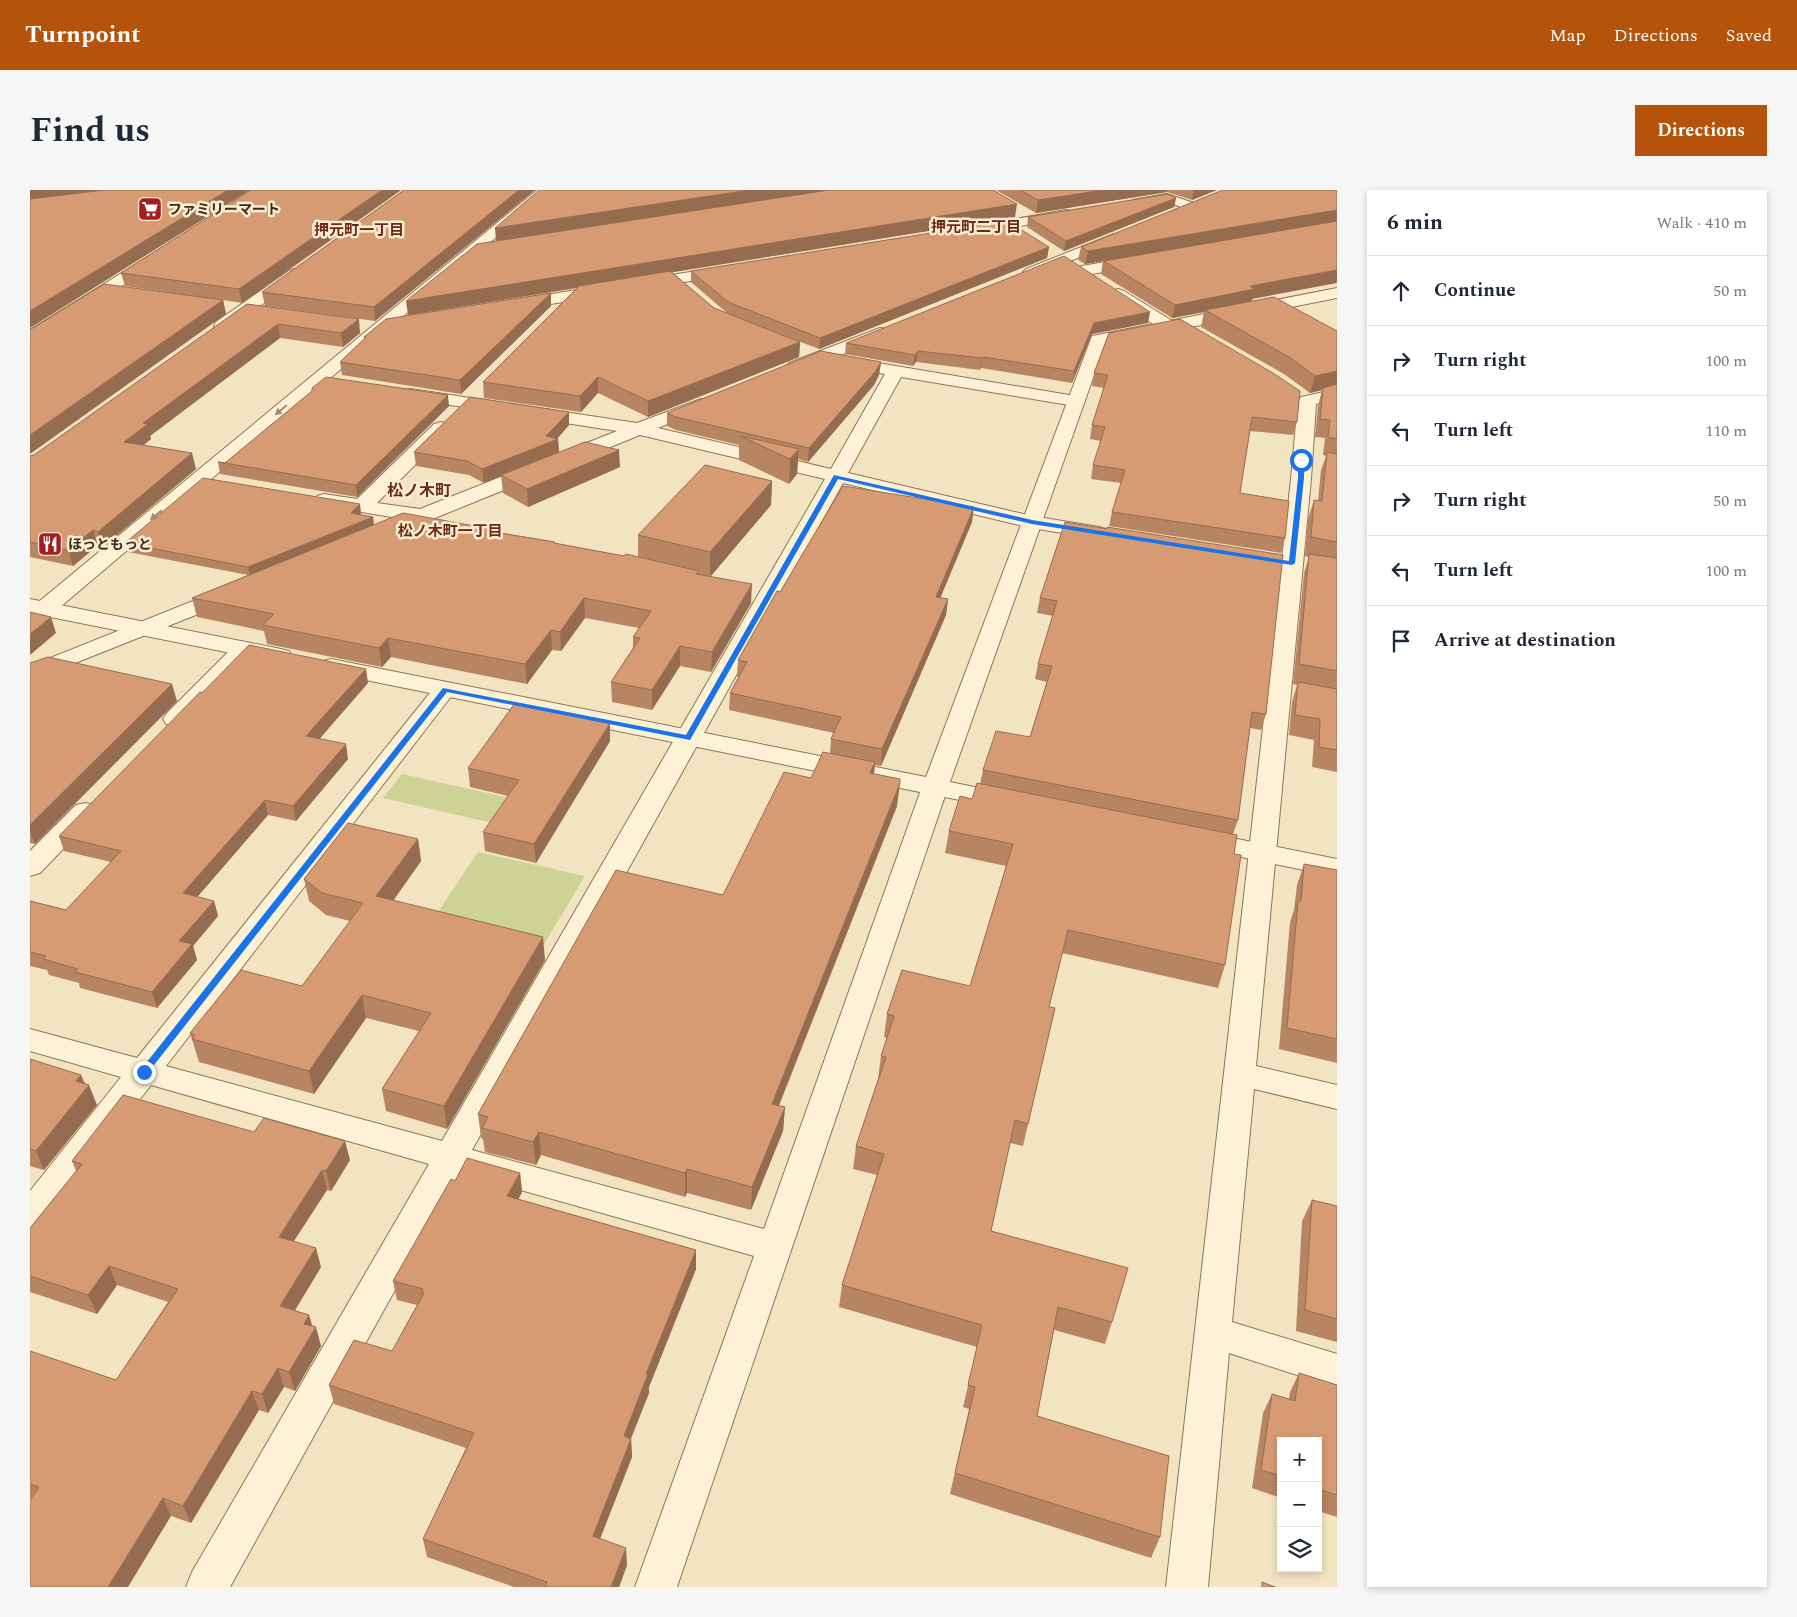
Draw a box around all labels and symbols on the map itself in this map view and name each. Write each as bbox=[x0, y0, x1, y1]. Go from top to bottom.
supermarket icon: ファミリーマート bbox=[137, 196, 163, 222]
place label: ファミリーマート bbox=[168, 199, 280, 220]
district label: 押元町二丁目 bbox=[931, 216, 1021, 239]
district label: 押元町一丁目 bbox=[314, 219, 404, 242]
one-way arrow bbox=[275, 405, 288, 416]
route start bbox=[1290, 449, 1313, 472]
district label: 松ノ木町 bbox=[387, 479, 451, 503]
one-way arrow bbox=[150, 509, 163, 520]
district label: 松ノ木町一丁目 bbox=[397, 520, 503, 543]
restaurant icon: ほっともっと bbox=[37, 531, 63, 557]
place label: ほっともっと bbox=[68, 534, 152, 555]
route end bbox=[133, 1061, 156, 1084]

